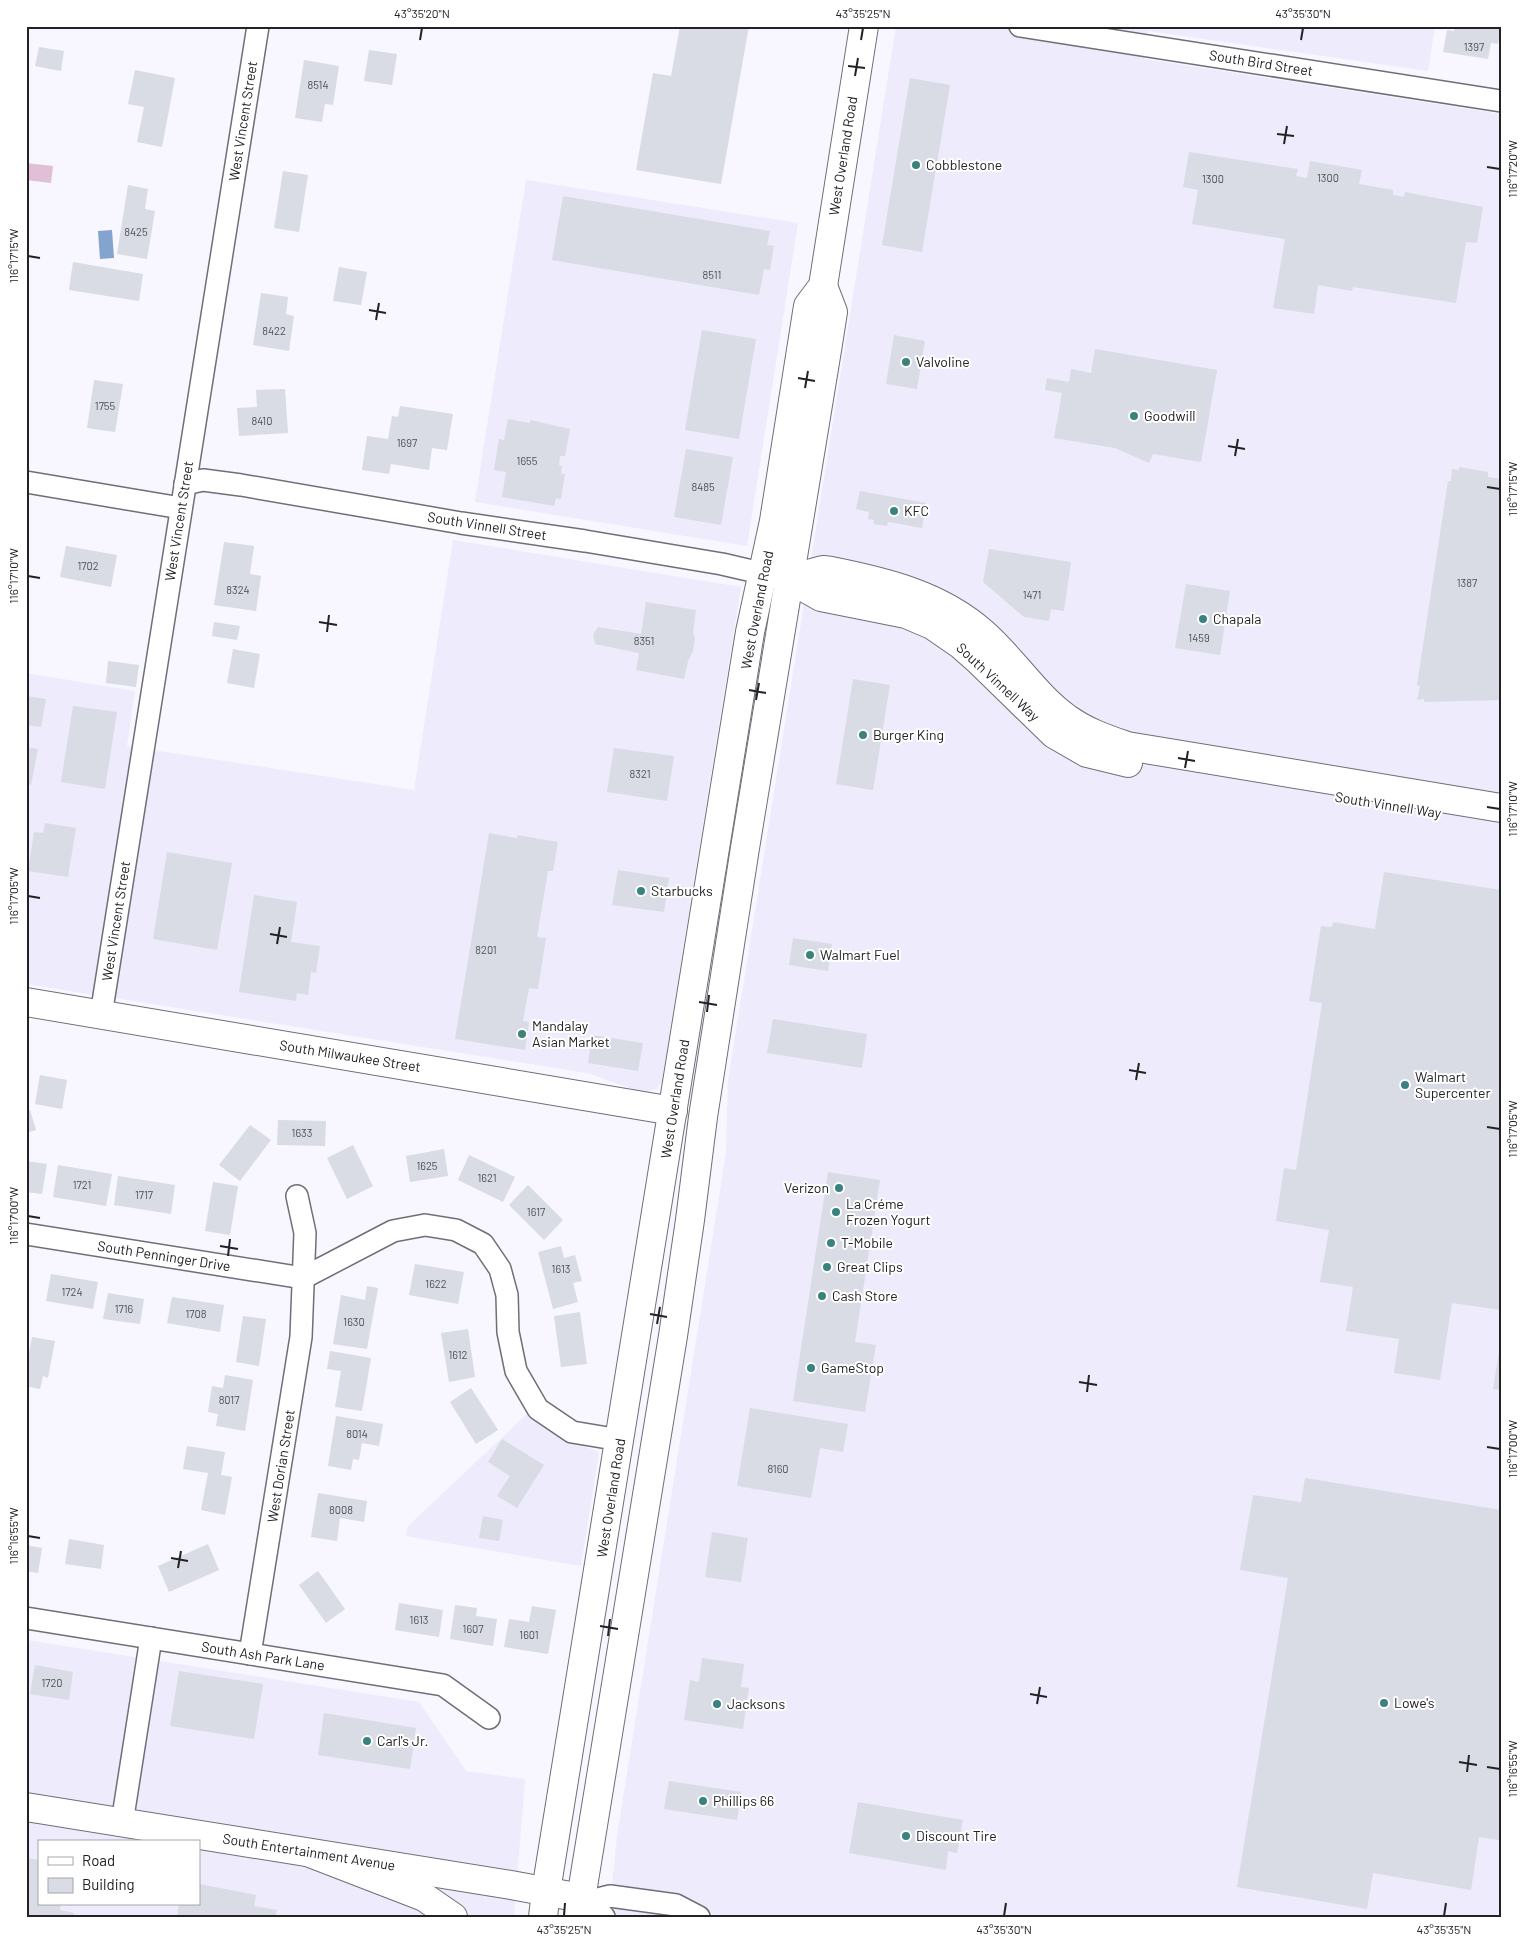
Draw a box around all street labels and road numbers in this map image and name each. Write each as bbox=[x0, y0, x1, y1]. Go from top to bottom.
street label: South Bird Street bbox=[1208, 46, 1314, 79]
street label: West Vincent Street bbox=[225, 60, 260, 182]
street label: West Overland Road bbox=[825, 95, 860, 217]
street label: West Vincent Street bbox=[161, 460, 196, 582]
street label: South Vinnell Street bbox=[426, 508, 548, 543]
street label: West Overland Road bbox=[737, 549, 776, 671]
street label: South Vinnell Way bbox=[953, 639, 1044, 725]
street label: South Vinnell Way bbox=[1334, 788, 1443, 821]
street label: West Vincent Street bbox=[98, 860, 133, 982]
street label: South Milwaukee Street bbox=[278, 1036, 422, 1075]
street label: West Overland Road bbox=[657, 1038, 692, 1160]
street label: South Penninger Drive bbox=[96, 1237, 232, 1274]
street label: West Dorian Street bbox=[263, 1408, 298, 1524]
street label: West Overland Road bbox=[593, 1437, 628, 1559]
street label: South Ash Park Lane bbox=[200, 1637, 326, 1674]
street label: South Entertainment Avenue bbox=[221, 1829, 397, 1874]

